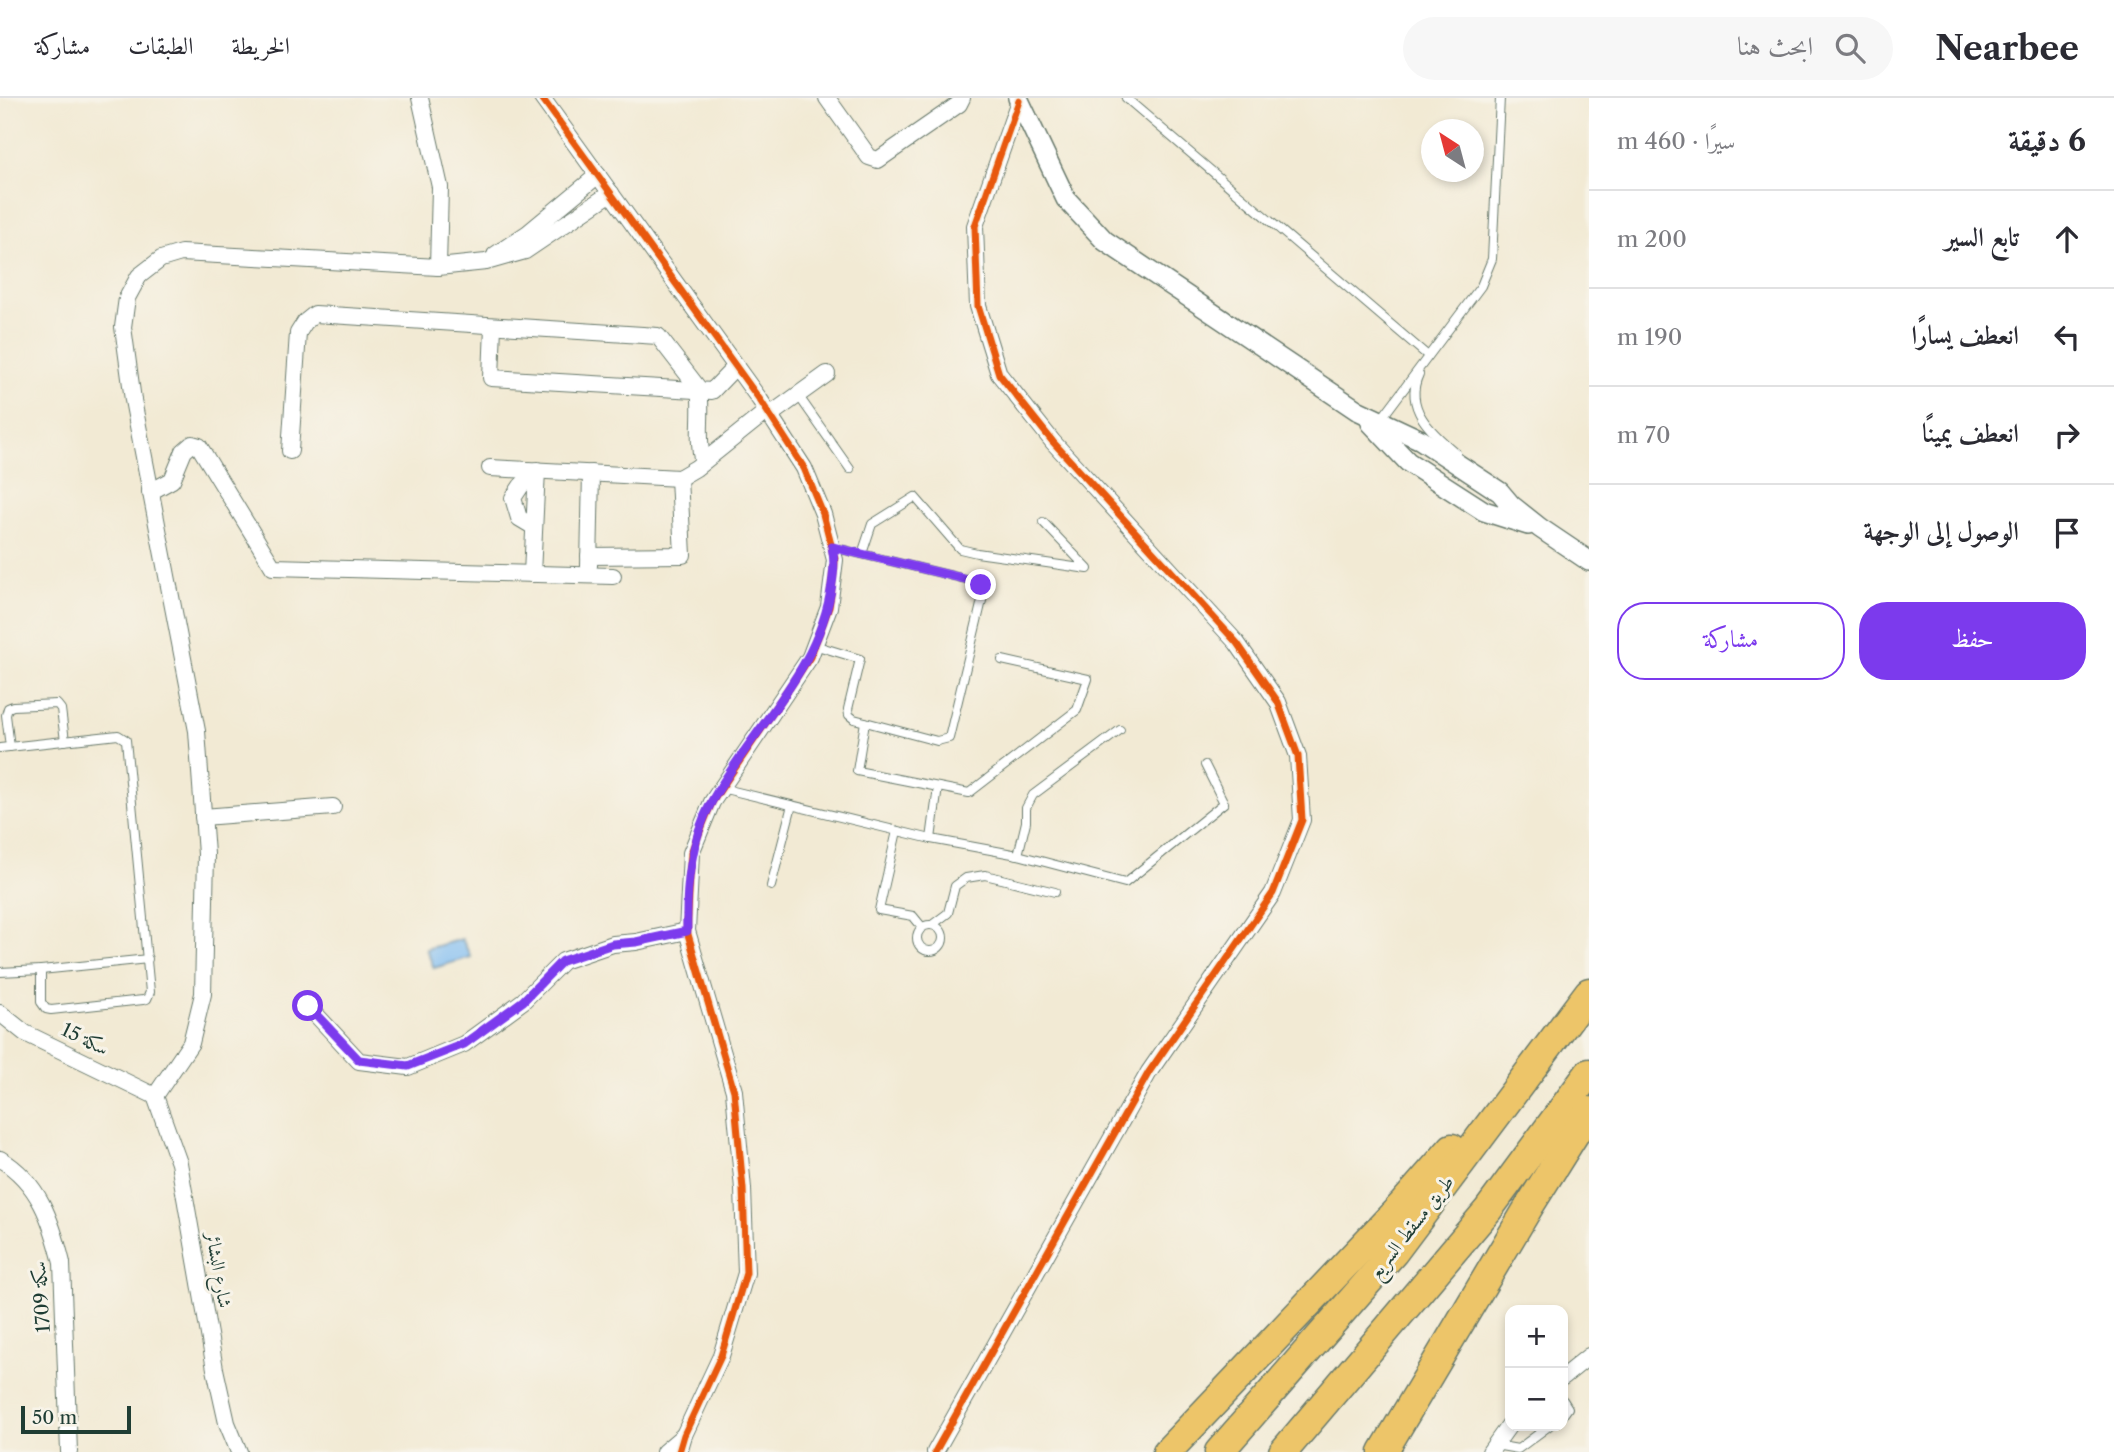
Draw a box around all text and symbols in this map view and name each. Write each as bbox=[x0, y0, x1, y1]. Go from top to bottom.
search box bbox=[1403, 17, 1893, 80]
text: Nearbee bbox=[1935, 28, 2079, 69]
icon: search bbox=[1831, 29, 1869, 67]
text: ابحث هنا bbox=[1737, 30, 1813, 62]
text: مشاركة bbox=[35, 31, 90, 60]
text: الطبقات bbox=[128, 31, 194, 60]
text: الخريطة bbox=[232, 31, 290, 60]
north arrow bbox=[1421, 119, 1484, 182]
text: 6 دقيقة bbox=[2008, 122, 2086, 159]
text: سيرًا · 460 m bbox=[1617, 127, 1735, 155]
icon: ahead bbox=[2048, 220, 2086, 258]
text: تابع السير bbox=[1945, 221, 2019, 253]
text: 200 m bbox=[1617, 225, 1687, 253]
icon: left bbox=[2048, 318, 2086, 356]
text: انعطف يسارًا bbox=[1911, 319, 2019, 351]
text: 190 m bbox=[1617, 323, 1682, 351]
icon: right bbox=[2048, 416, 2086, 454]
text: انعطف يمينًا bbox=[1922, 417, 2019, 449]
text: 70 m bbox=[1617, 421, 1670, 449]
icon: arrive bbox=[2048, 514, 2086, 552]
text: الوصول إلى الوجهة bbox=[1864, 515, 2019, 547]
route end bbox=[965, 569, 996, 600]
button: مشاركة bbox=[1617, 602, 1845, 680]
button: حفظ bbox=[1859, 602, 2086, 680]
route start bbox=[292, 990, 323, 1021]
street label: سكة 15 bbox=[58, 1018, 112, 1060]
street label: طريق مسقط السريع bbox=[1363, 1171, 1463, 1287]
street label: شارع البشائر bbox=[197, 1228, 237, 1310]
street label: سكة 1709 bbox=[27, 1260, 55, 1334]
map controls bbox=[1505, 1305, 1568, 1431]
button: + bbox=[1505, 1305, 1568, 1368]
button: − bbox=[1505, 1368, 1568, 1431]
scale bar bbox=[21, 1403, 131, 1435]
text: 50 m bbox=[32, 1406, 77, 1429]

